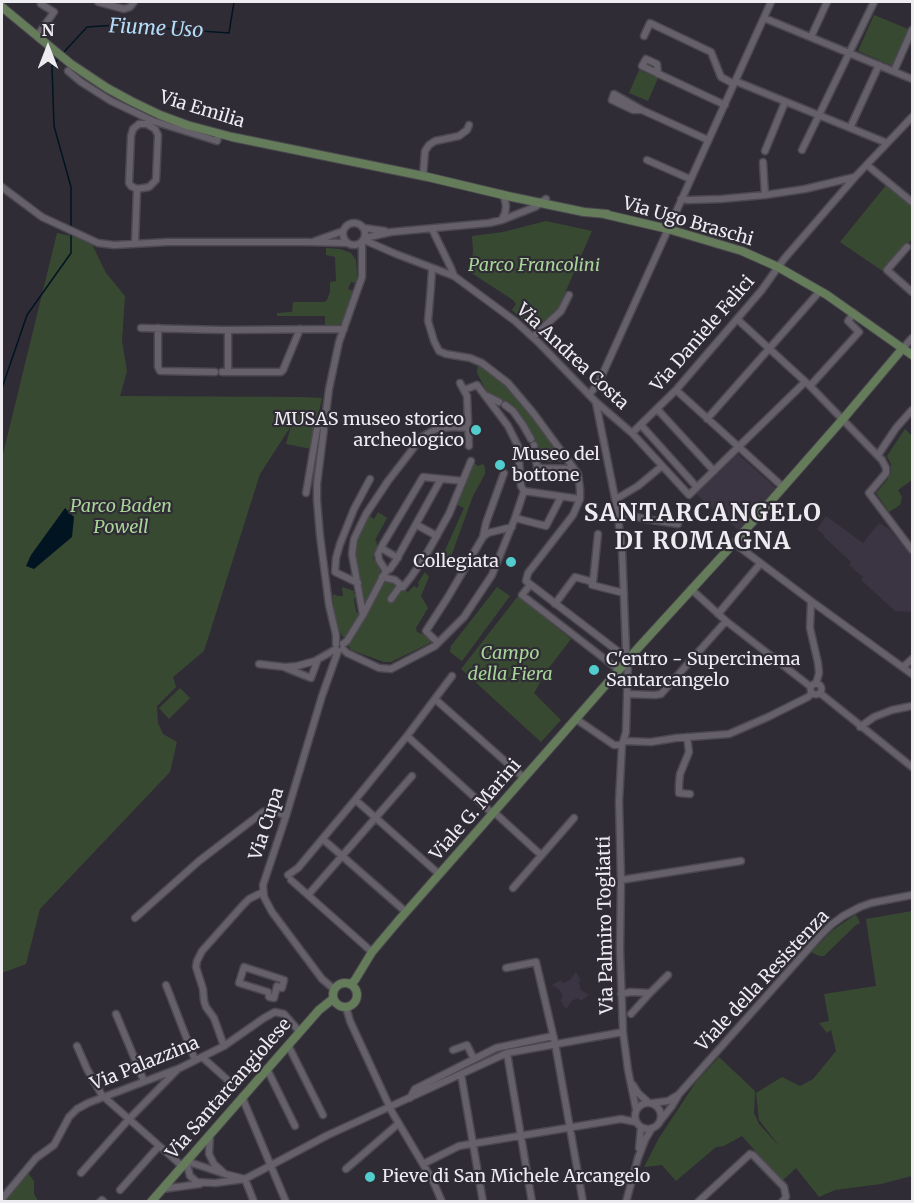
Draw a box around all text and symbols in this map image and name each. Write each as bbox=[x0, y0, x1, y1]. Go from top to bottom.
water label: Fiume Uso bbox=[108, 15, 204, 43]
north arrow bbox=[18, 18, 78, 78]
text: N bbox=[42, 20, 54, 40]
street label: Via Emilia bbox=[157, 87, 247, 133]
street label: Via Ugo Braschi bbox=[620, 193, 756, 251]
park label: Parco Francolini bbox=[468, 255, 600, 277]
street label: Via Daniele Felici bbox=[647, 271, 759, 397]
street label: Via Andrea Costa bbox=[511, 299, 633, 415]
place label: MUSAS museo storico archeologico bbox=[274, 409, 464, 452]
marker: MUSAS museo storico archeologico bbox=[469, 423, 483, 437]
place label: Museo del bottone bbox=[512, 444, 600, 486]
marker: Museo del bottone bbox=[493, 458, 507, 472]
park label: Parco Baden Powell bbox=[70, 496, 172, 538]
district label: SANTARCANGELO DI ROMAGNA bbox=[584, 500, 822, 556]
place label: Collegiata bbox=[413, 551, 499, 573]
marker: Collegiata bbox=[504, 555, 518, 569]
park label: Campo della Fiera bbox=[468, 643, 552, 686]
place label: C'entro - Supercinema Santarcangelo bbox=[606, 649, 800, 692]
marker: C'entro - Supercinema Santarcangelo bbox=[587, 663, 601, 677]
street label: Viale G. Marini bbox=[426, 755, 526, 865]
street label: Via Cupa bbox=[245, 785, 289, 863]
street label: Via Palmiro Togliatti bbox=[594, 835, 618, 1015]
street label: Viale della Resistenza bbox=[692, 906, 834, 1056]
street label: Via Santarcangiolese bbox=[162, 1014, 296, 1164]
street label: Via Palazzina bbox=[88, 1032, 202, 1096]
place label: Pieve di San Michele Arcangelo bbox=[382, 1166, 650, 1188]
marker: Pieve di San Michele Arcangelo bbox=[363, 1170, 377, 1184]

